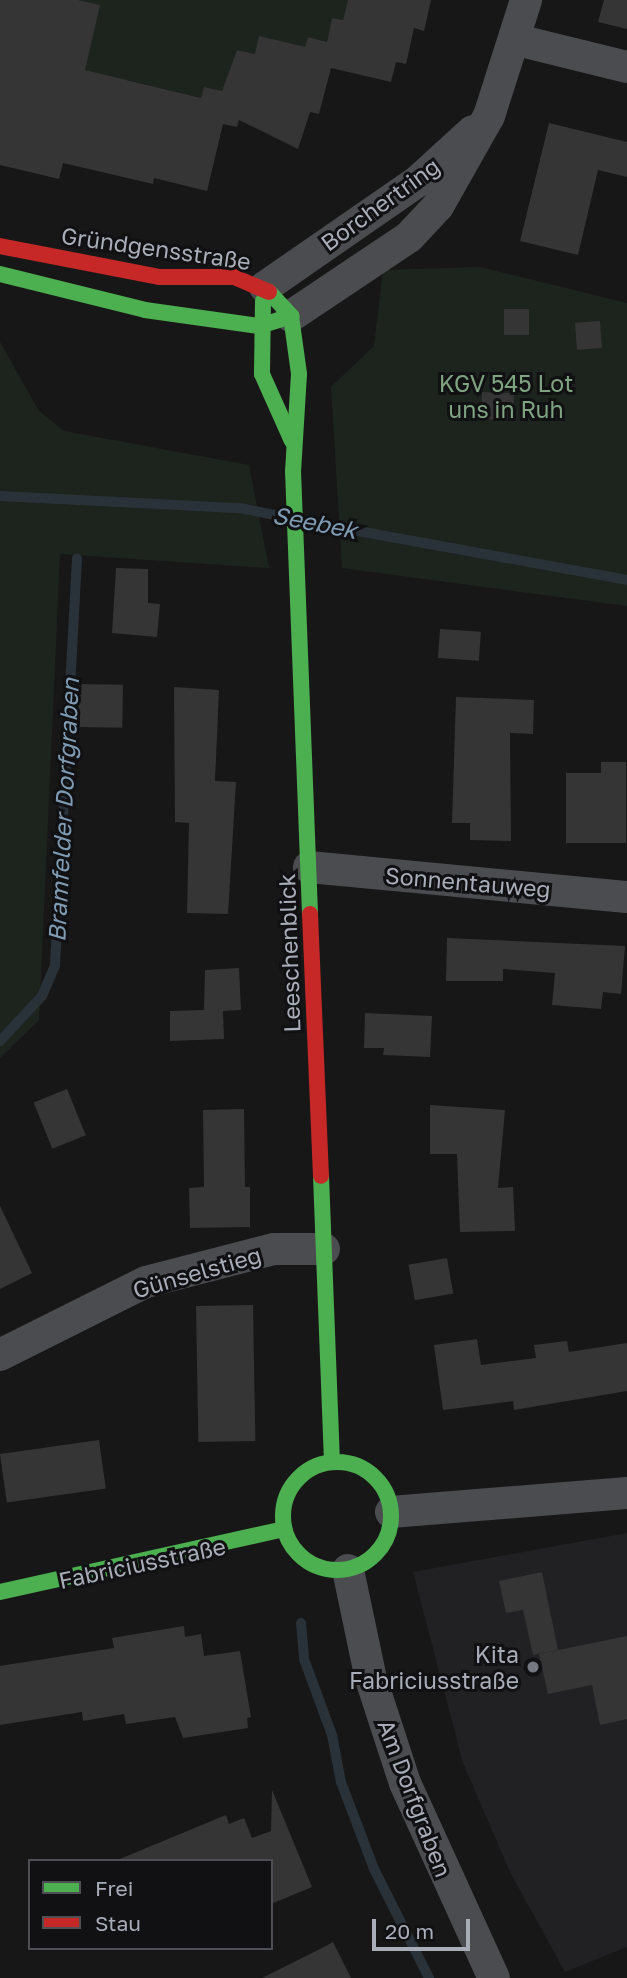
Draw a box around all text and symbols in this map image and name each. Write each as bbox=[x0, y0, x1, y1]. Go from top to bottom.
street label: Borchertring bbox=[315, 152, 445, 256]
street label: Gründgensstraße bbox=[60, 221, 252, 275]
park label: KGV 545 Lot uns in Ruh bbox=[439, 369, 573, 423]
water label: Seebek bbox=[270, 500, 360, 544]
water label: Bramfelder Dorfgraben bbox=[42, 677, 84, 943]
street label: Sonnentauweg bbox=[384, 861, 552, 903]
street label: Leeschenblick bbox=[272, 873, 306, 1033]
street label: Günselstieg bbox=[130, 1241, 264, 1303]
street label: Fabriciusstraße bbox=[56, 1532, 228, 1594]
place label: Kita Fabriciusstraße bbox=[349, 1640, 519, 1694]
marker: Kita Fabriciusstraße bbox=[525, 1659, 541, 1675]
street label: Am Dorfgraben bbox=[372, 1715, 458, 1881]
legend bbox=[28, 1859, 273, 1950]
text: Frei bbox=[95, 1875, 133, 1901]
scale bar bbox=[375, 1904, 473, 1948]
text: Stau bbox=[95, 1910, 141, 1936]
text: 20 m bbox=[385, 1918, 434, 1944]

